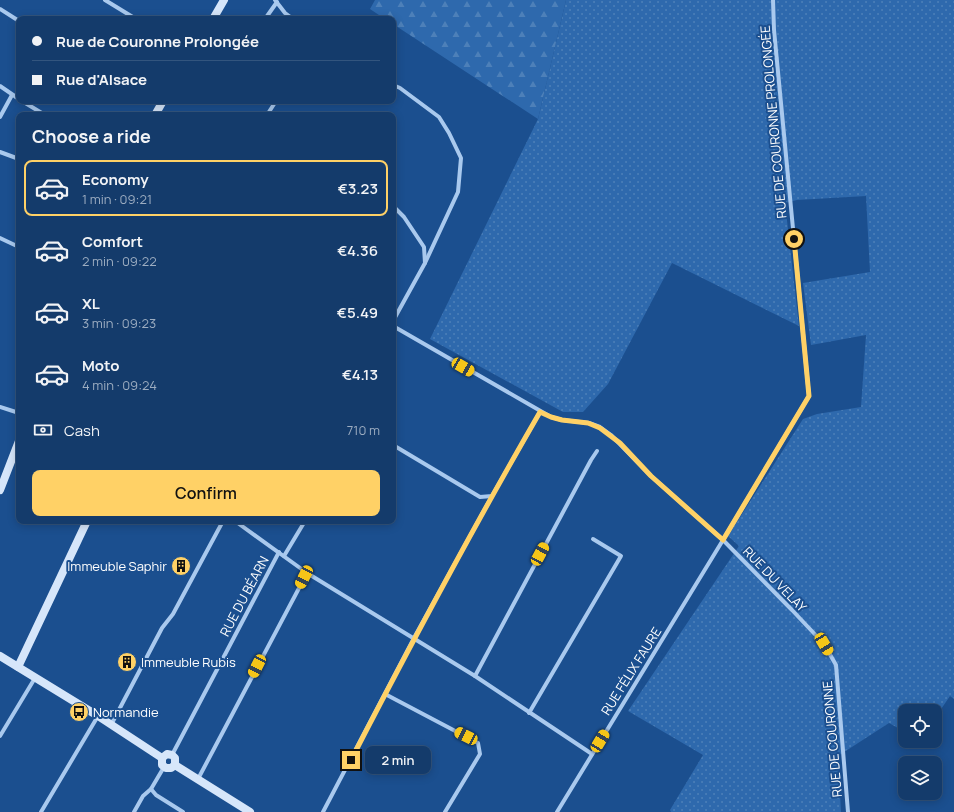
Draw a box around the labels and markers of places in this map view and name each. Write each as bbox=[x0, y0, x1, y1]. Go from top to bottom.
building icon: Immeuble Saphir bbox=[170, 555, 192, 577]
place label: Immeuble Saphir bbox=[67, 557, 167, 575]
building icon: Immeuble Rubis bbox=[116, 651, 138, 673]
place label: Immeuble Rubis bbox=[141, 653, 236, 671]
bus stop icon: Normandie bbox=[68, 701, 90, 723]
place label: Normandie bbox=[93, 703, 159, 721]

